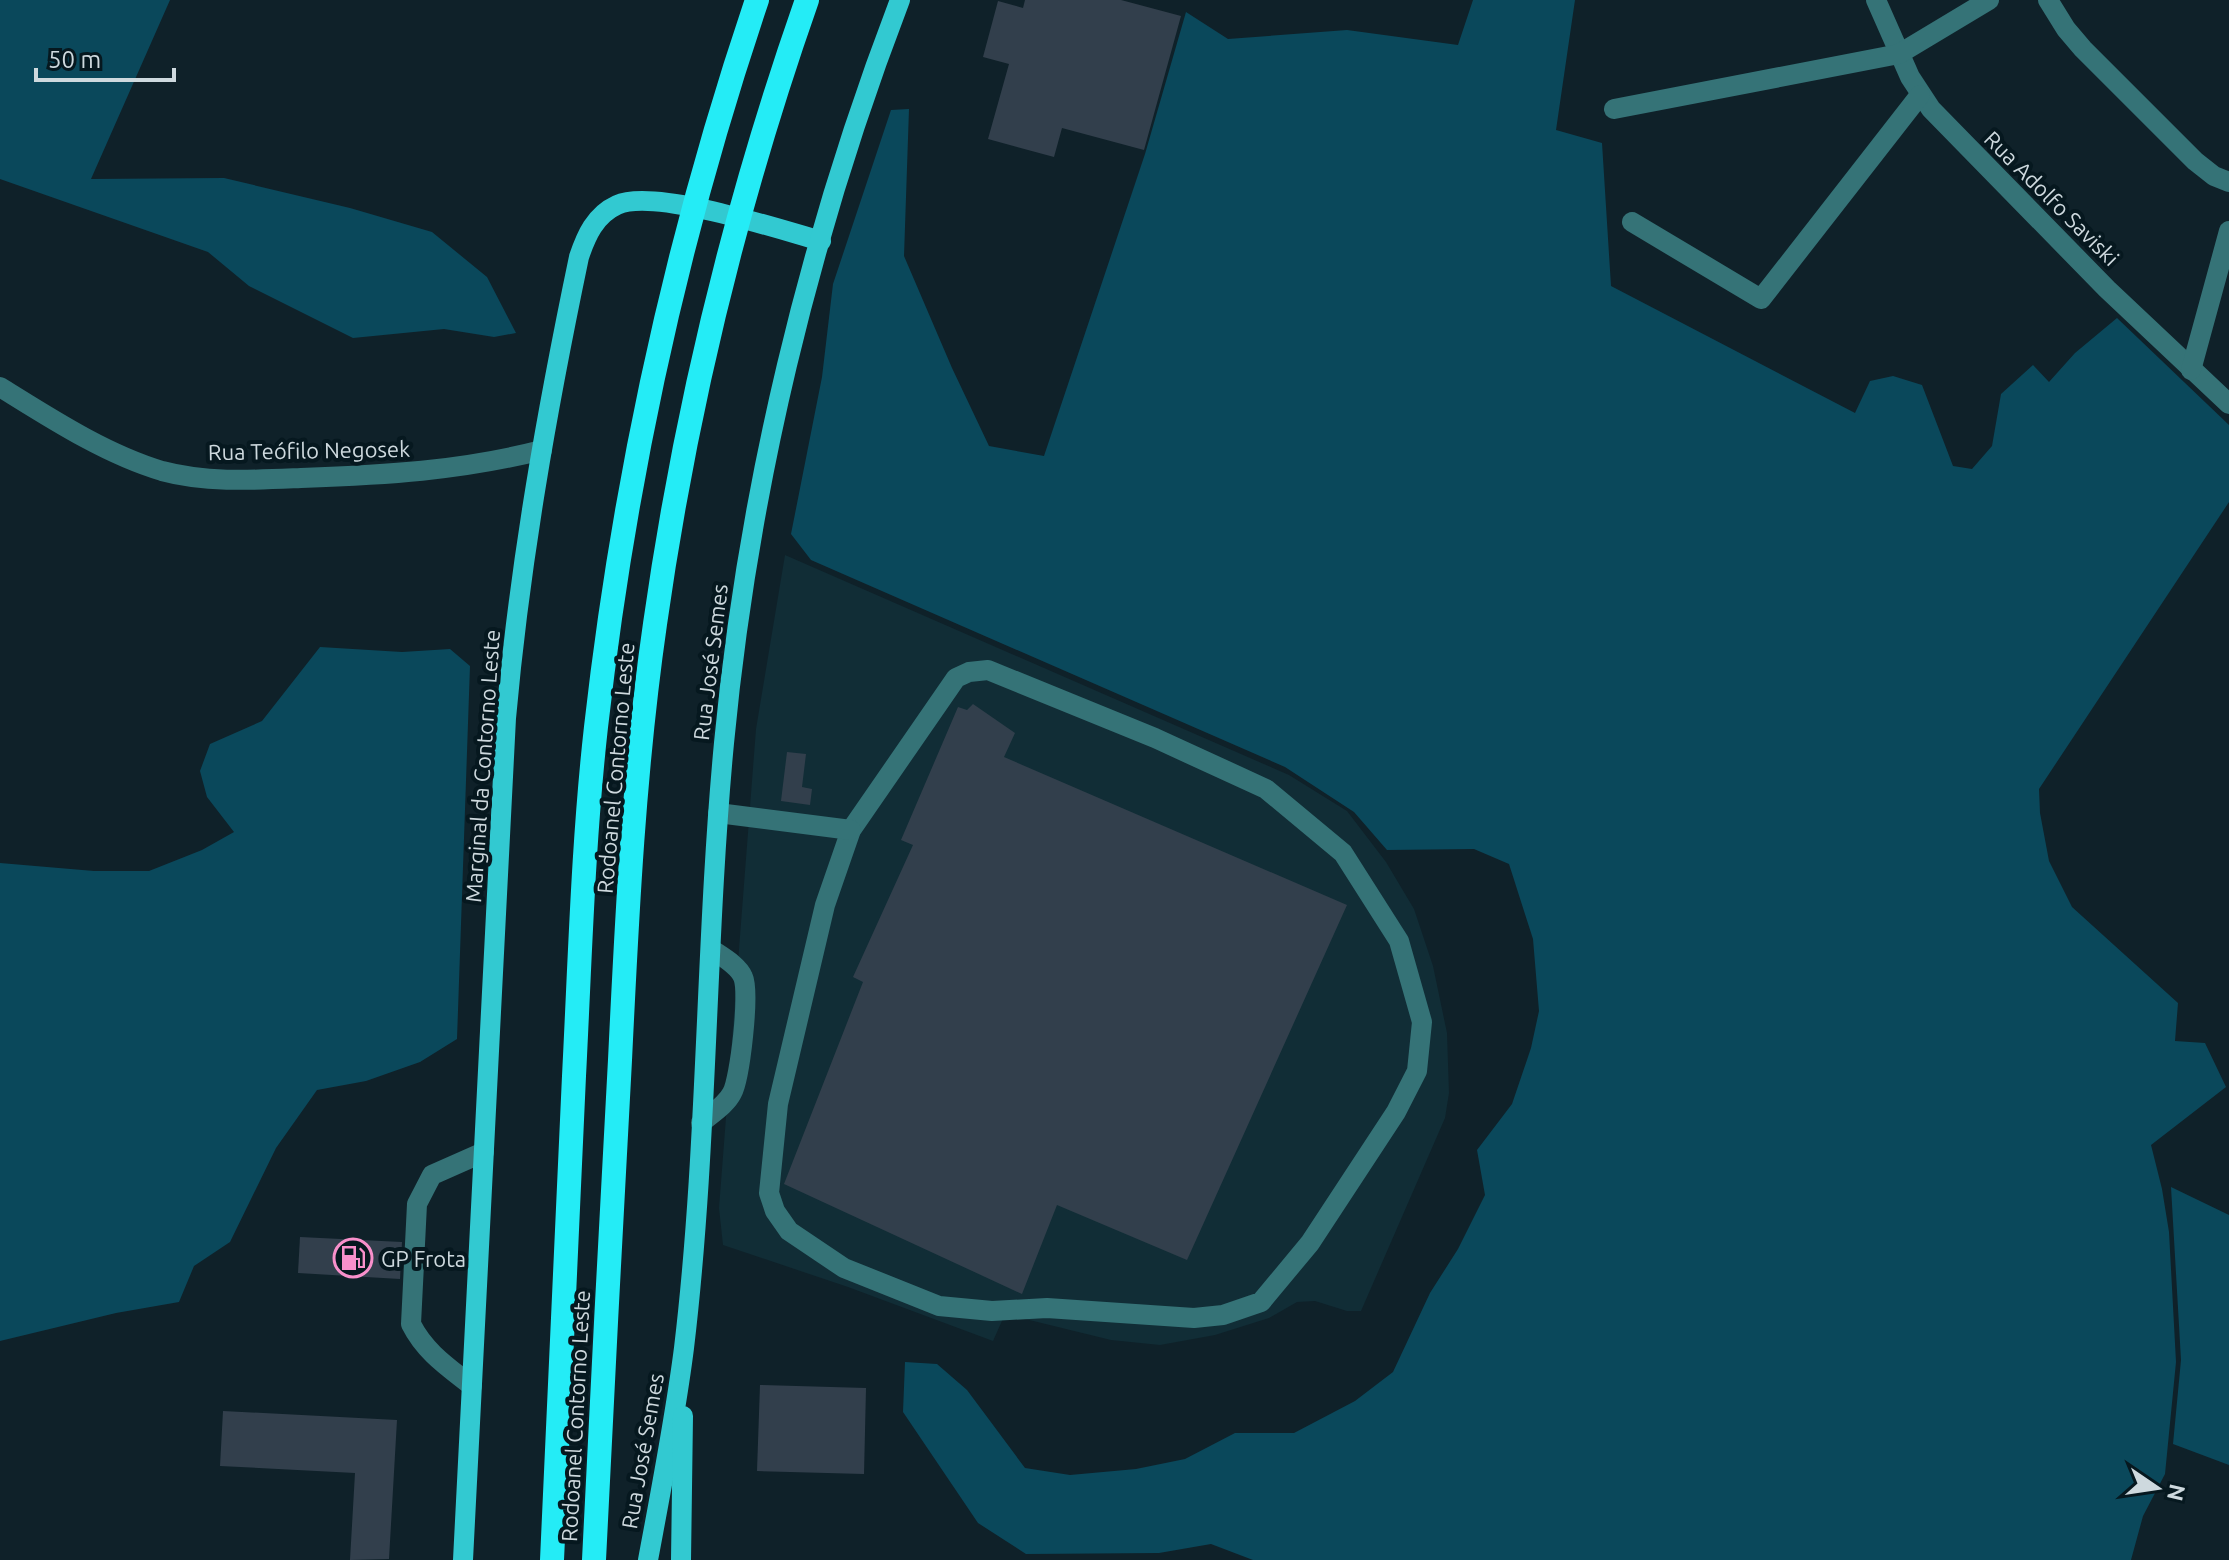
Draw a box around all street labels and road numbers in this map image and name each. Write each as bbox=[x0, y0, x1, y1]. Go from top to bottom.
street label: Rua Adolfo Saviski bbox=[1980, 126, 2124, 270]
street label: Rua Teófilo Negosek bbox=[208, 436, 410, 464]
street label: Rua José Semes bbox=[688, 582, 732, 742]
street label: Marginal da Contorno Leste bbox=[460, 629, 504, 903]
street label: Rodoanel Contorno Leste bbox=[592, 641, 638, 895]
street label: Rodoanel Contorno Leste bbox=[556, 1290, 594, 1542]
street label: Rua José Semes bbox=[616, 1371, 668, 1531]

